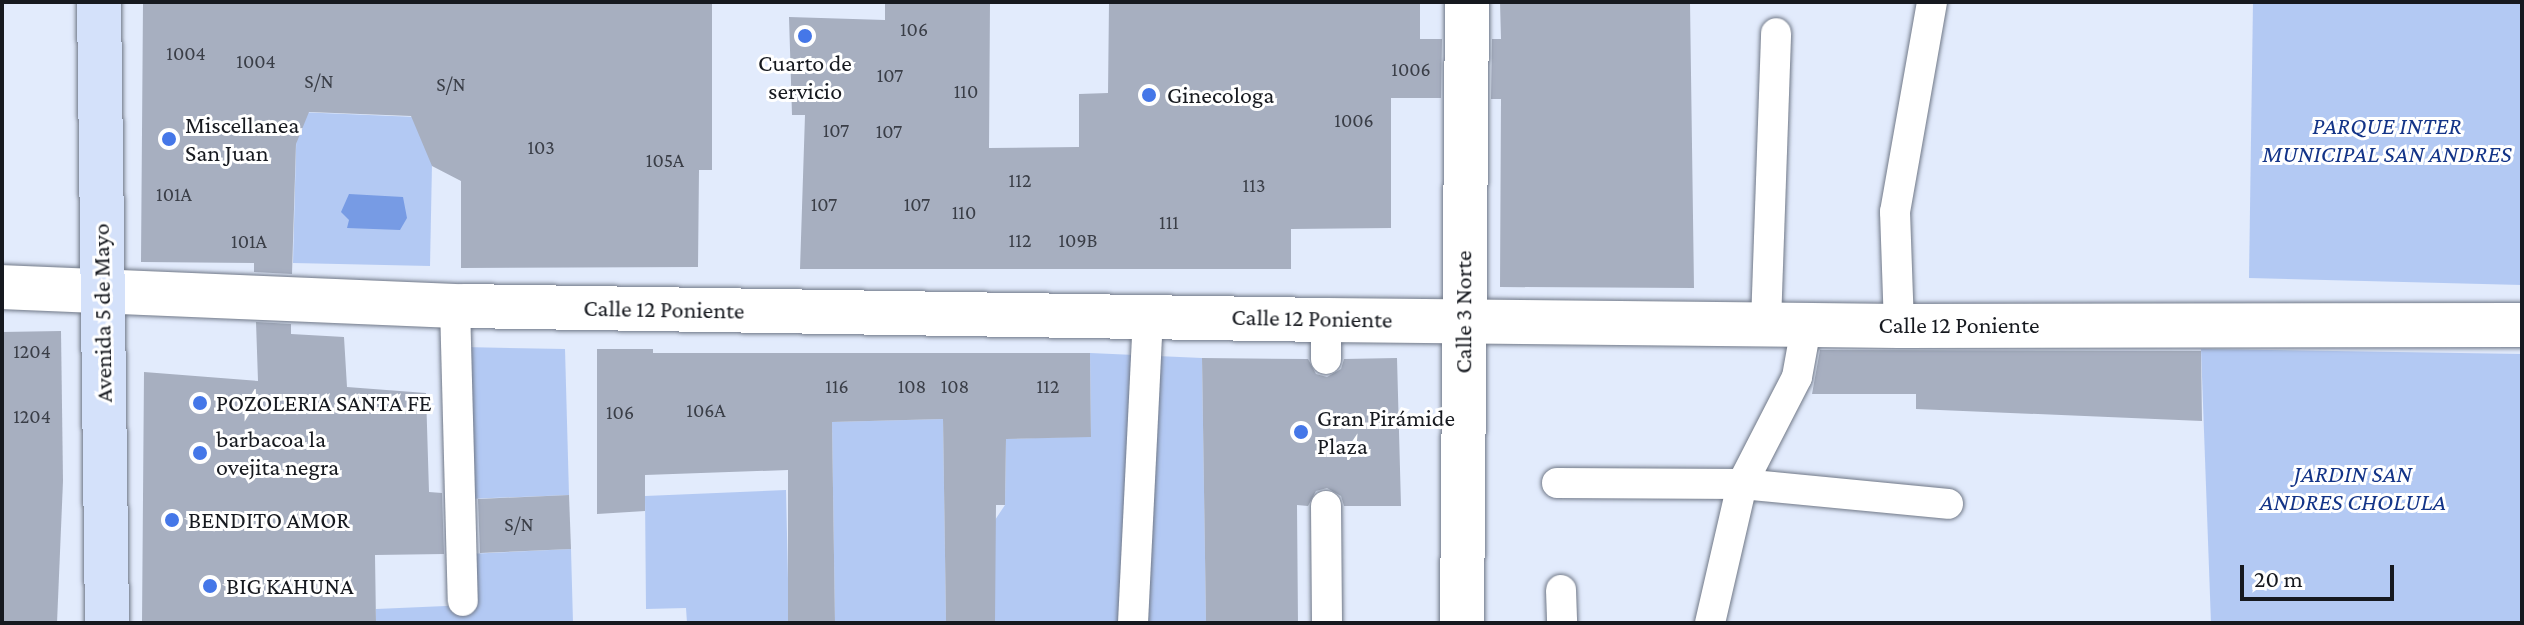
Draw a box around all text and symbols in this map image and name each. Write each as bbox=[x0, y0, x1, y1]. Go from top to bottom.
house number: 106 bbox=[900, 17, 928, 41]
marker: Cuarto de servicio bbox=[796, 27, 814, 45]
house number: 1004 bbox=[166, 41, 206, 65]
house number: 1004 bbox=[236, 49, 276, 73]
place label: Cuarto de servicio bbox=[758, 49, 852, 105]
house number: 1006 bbox=[1391, 57, 1431, 81]
house number: 107 bbox=[877, 63, 903, 87]
house number: S/N bbox=[304, 69, 334, 93]
house number: S/N bbox=[436, 72, 466, 96]
house number: 110 bbox=[954, 79, 978, 103]
place label: Ginecologa bbox=[1167, 81, 1274, 109]
marker: Ginecologa bbox=[1138, 84, 1160, 106]
house number: 1006 bbox=[1334, 108, 1374, 132]
place label: Miscellanea San Juan bbox=[185, 111, 299, 167]
park label: PARQUE INTER MUNICIPAL SAN ANDRES bbox=[2262, 112, 2512, 168]
house number: 107 bbox=[823, 118, 849, 142]
house number: 107 bbox=[876, 119, 902, 143]
marker: Miscellanea San Juan bbox=[160, 130, 178, 148]
house number: 103 bbox=[527, 135, 555, 159]
house number: 105A bbox=[646, 148, 684, 172]
house number: 112 bbox=[1009, 168, 1031, 192]
house number: 113 bbox=[1243, 173, 1265, 197]
house number: 101A bbox=[156, 182, 192, 206]
house number: 107 bbox=[811, 192, 837, 216]
house number: 107 bbox=[904, 192, 930, 216]
house number: 110 bbox=[952, 200, 976, 224]
house number: 111 bbox=[1159, 210, 1179, 234]
street label: Avenida 5 de Mayo bbox=[86, 223, 118, 403]
house number: 112 bbox=[1009, 228, 1031, 252]
house number: 109B bbox=[1058, 228, 1098, 252]
house number: 101A bbox=[231, 229, 267, 253]
street label: Calle 3 Norte bbox=[1449, 250, 1477, 374]
street label: Calle 12 Poniente bbox=[583, 293, 745, 325]
street label: Calle 12 Poniente bbox=[1231, 302, 1393, 334]
street label: Calle 12 Poniente bbox=[1878, 311, 2040, 339]
house number: 1204 bbox=[13, 339, 51, 363]
house number: 116 bbox=[825, 374, 849, 398]
house number: 108 bbox=[898, 374, 926, 398]
house number: 108 bbox=[941, 374, 969, 398]
house number: 112 bbox=[1037, 374, 1059, 398]
place label: POZOLERIA SANTA FE bbox=[216, 389, 432, 417]
marker: POZOLERIA SANTA FE bbox=[191, 394, 209, 412]
house number: 106A bbox=[686, 398, 726, 422]
house number: 106 bbox=[606, 400, 634, 424]
house number: 1204 bbox=[13, 404, 51, 428]
place label: Gran Pirámide Plaza bbox=[1317, 404, 1455, 460]
marker: Gran Pirámide Plaza bbox=[1292, 423, 1310, 441]
place label: barbacoa la ovejita negra bbox=[216, 425, 339, 481]
marker: barbacoa la ovejita negra bbox=[191, 444, 209, 462]
park label: JARDIN SAN ANDRES CHOLULA bbox=[2260, 460, 2446, 516]
place label: BENDITO AMOR bbox=[188, 506, 350, 534]
marker: BENDITO AMOR bbox=[163, 511, 181, 529]
house number: S/N bbox=[504, 512, 534, 536]
scale bar bbox=[2244, 549, 2398, 599]
text: 20 m bbox=[2254, 565, 2303, 592]
place label: BIG KAHUNA bbox=[226, 572, 354, 600]
marker: BIG KAHUNA bbox=[201, 577, 219, 595]

